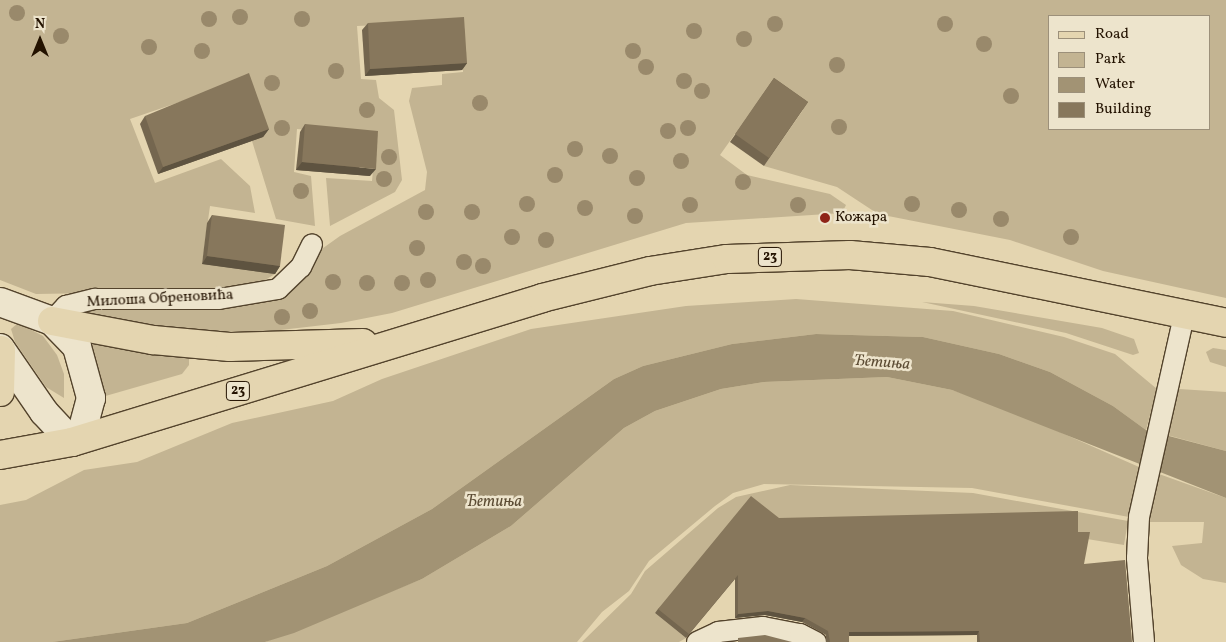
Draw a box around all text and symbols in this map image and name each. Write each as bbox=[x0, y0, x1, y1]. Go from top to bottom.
north arrow bbox=[15, 15, 65, 65]
text: N bbox=[35, 15, 45, 34]
legend bbox=[1048, 15, 1211, 130]
text: Road bbox=[1095, 24, 1129, 45]
text: Park bbox=[1095, 49, 1126, 70]
text: Water bbox=[1095, 74, 1135, 95]
text: Building bbox=[1095, 99, 1151, 120]
place label: Кожара bbox=[835, 209, 887, 227]
marker: Кожара bbox=[819, 212, 831, 224]
road number: 23 bbox=[758, 246, 782, 268]
street label: Милоша Обреновића bbox=[86, 286, 234, 312]
water label: Ђетиња bbox=[853, 351, 911, 375]
road number: 23 bbox=[226, 380, 250, 402]
water label: Ђетиња bbox=[466, 492, 522, 512]

